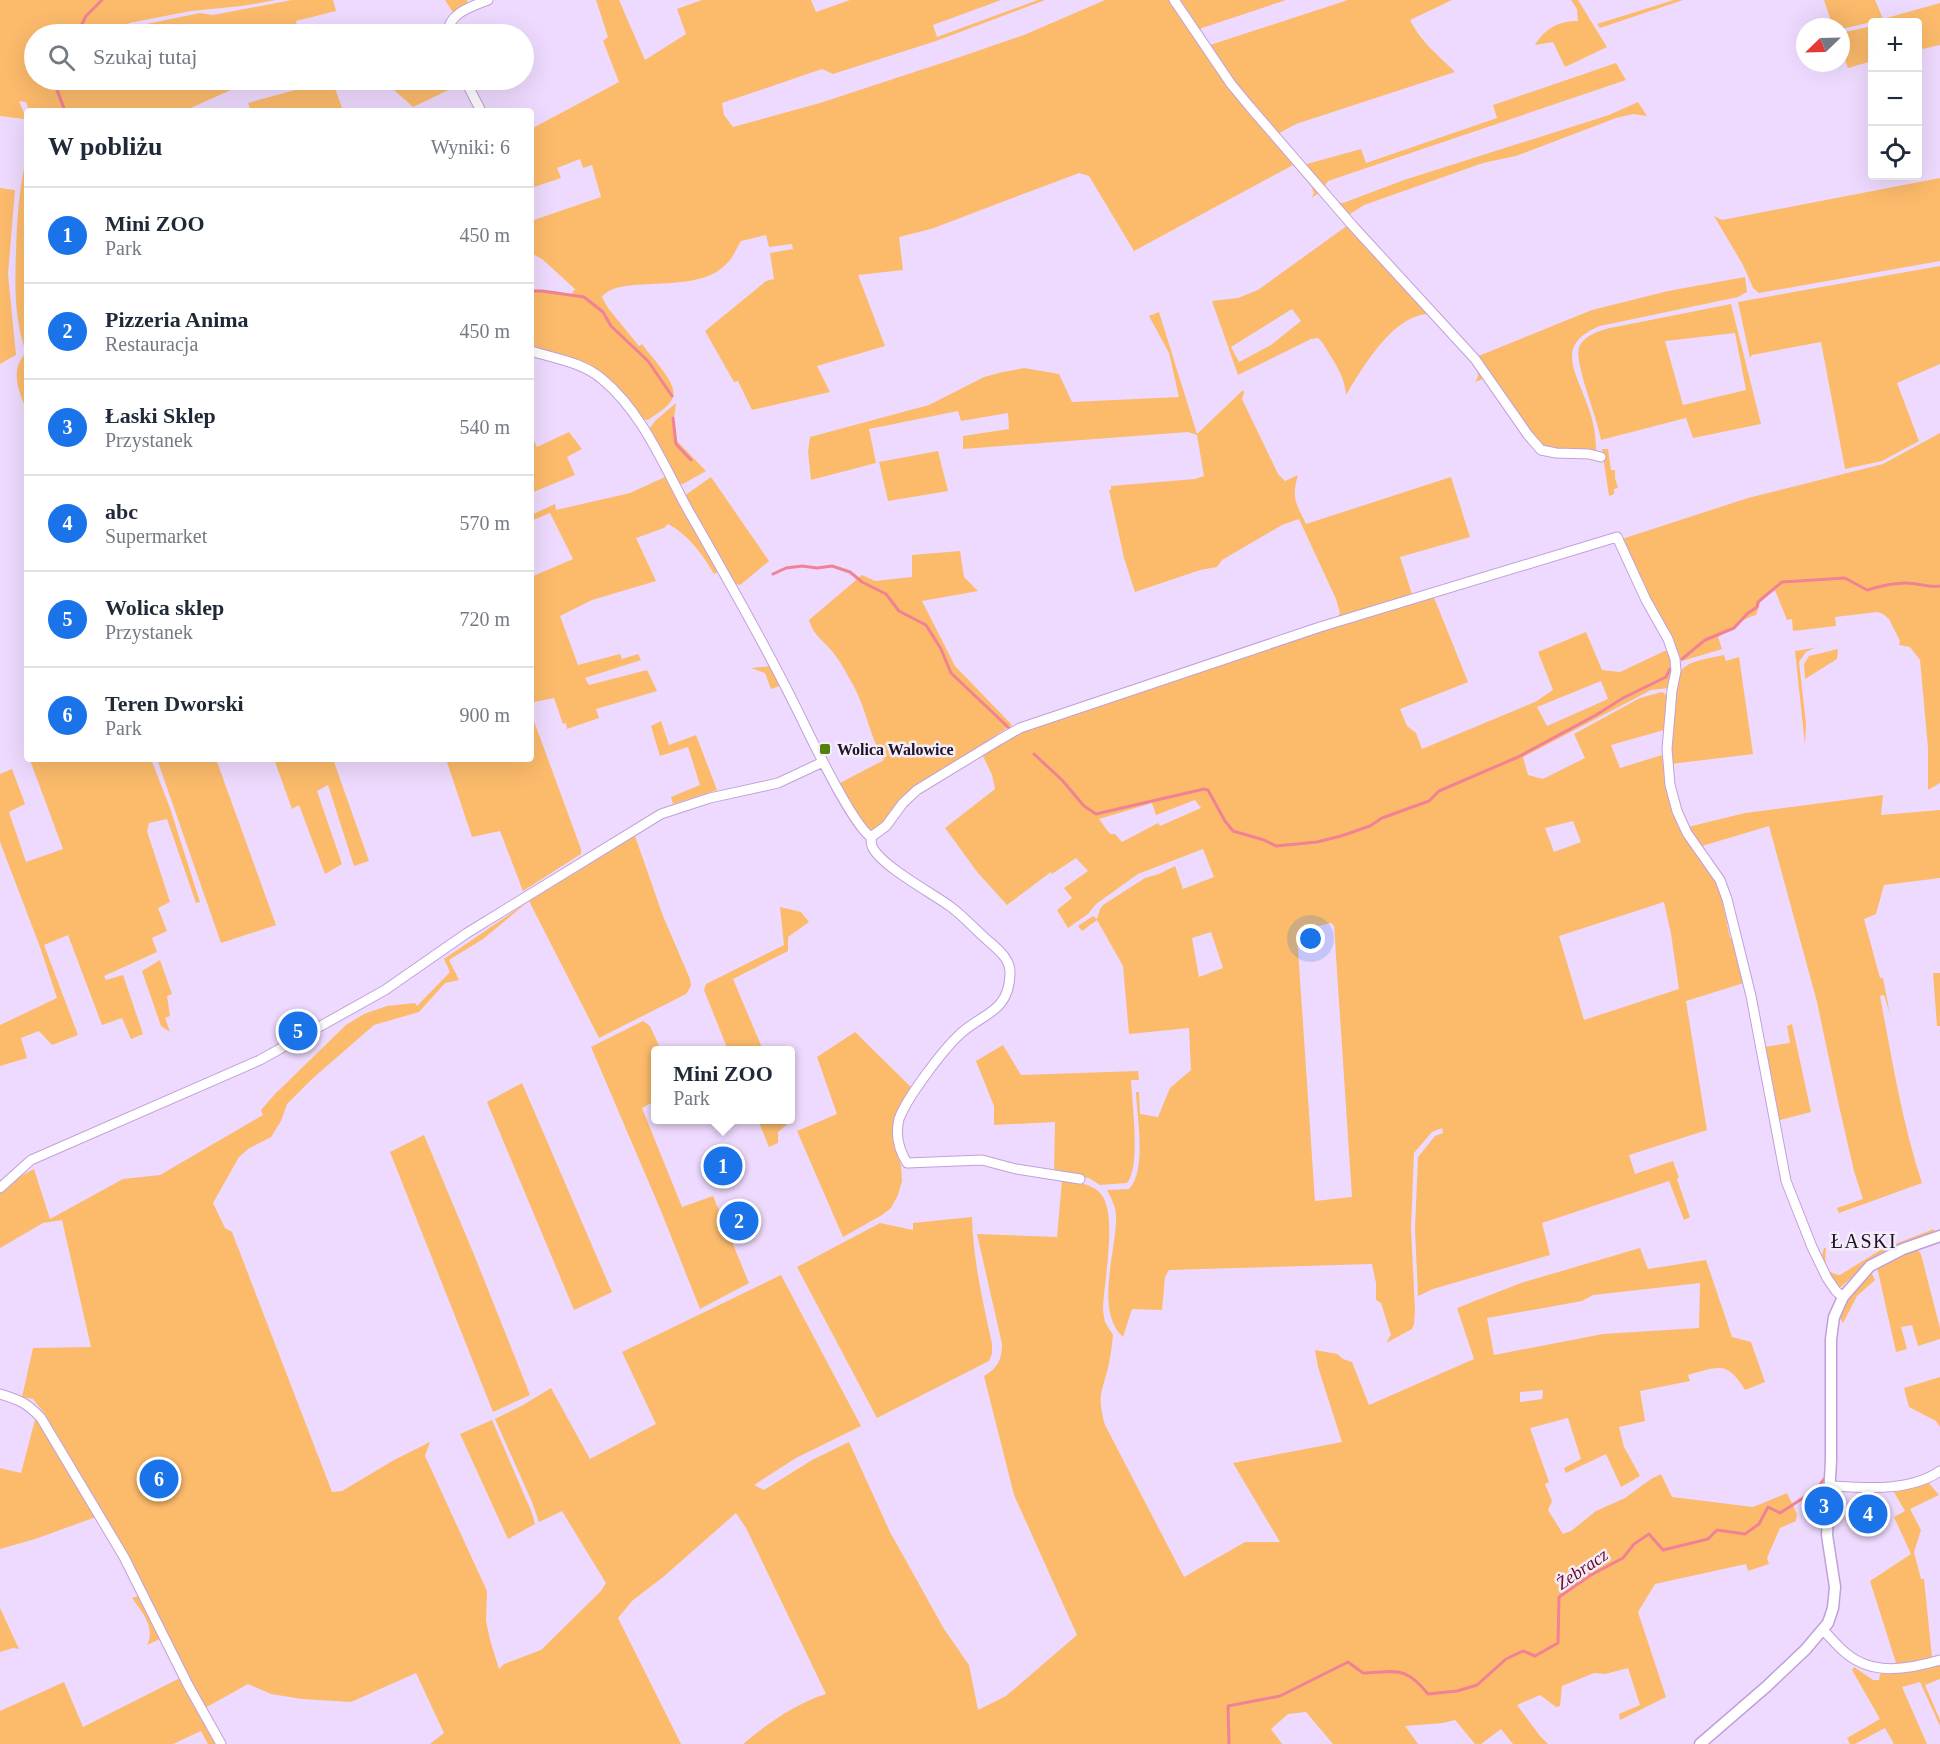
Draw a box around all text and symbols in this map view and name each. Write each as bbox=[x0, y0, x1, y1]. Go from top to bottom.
north arrow bbox=[1796, 18, 1850, 72]
map controls bbox=[1868, 18, 1922, 180]
button: + bbox=[1868, 18, 1922, 72]
search box bbox=[24, 24, 534, 90]
icon: search bbox=[45, 41, 78, 74]
text: Szukaj tutaj bbox=[93, 44, 197, 69]
button: − bbox=[1868, 72, 1922, 126]
button: locate bbox=[1868, 126, 1922, 180]
text: W pobliżu bbox=[48, 132, 162, 161]
text: Wyniki: 6 bbox=[431, 136, 510, 158]
text: Mini ZOO bbox=[105, 211, 205, 236]
text: 1 bbox=[63, 224, 73, 246]
text: 450 m bbox=[459, 224, 510, 246]
text: Park bbox=[105, 237, 142, 259]
text: Pizzeria Anima bbox=[105, 307, 249, 332]
text: 2 bbox=[63, 320, 73, 342]
text: 450 m bbox=[459, 320, 510, 342]
text: Restauracja bbox=[105, 333, 198, 355]
text: Łaski Sklep bbox=[105, 403, 216, 428]
text: 3 bbox=[63, 416, 73, 438]
text: 540 m bbox=[459, 416, 510, 438]
text: Przystanek bbox=[105, 429, 193, 451]
text: abc bbox=[105, 499, 138, 524]
text: 4 bbox=[63, 512, 73, 534]
text: 570 m bbox=[459, 512, 510, 534]
text: Supermarket bbox=[105, 525, 207, 547]
text: Wolica sklep bbox=[105, 595, 224, 620]
text: 5 bbox=[63, 608, 73, 630]
text: 720 m bbox=[459, 608, 510, 630]
text: Przystanek bbox=[105, 621, 193, 643]
text: Teren Dworski bbox=[105, 691, 244, 716]
text: 6 bbox=[63, 704, 73, 726]
text: 900 m bbox=[459, 704, 510, 726]
text: Park bbox=[105, 717, 142, 739]
place label: Wolica Walowice bbox=[837, 741, 954, 758]
marker: Wolica Walowice bbox=[818, 742, 832, 756]
your location bbox=[1296, 924, 1325, 953]
pin: 5 bbox=[278, 1008, 318, 1054]
popup bbox=[651, 1046, 795, 1124]
text: Mini ZOO bbox=[673, 1061, 773, 1086]
text: Park bbox=[673, 1087, 710, 1109]
pin: 1 bbox=[704, 1144, 742, 1188]
pin: 2 bbox=[720, 1198, 758, 1244]
district label: ŁASKI bbox=[1831, 1230, 1897, 1252]
pin: 6 bbox=[140, 1456, 178, 1502]
pin: 3 bbox=[1804, 1484, 1844, 1528]
pin: 4 bbox=[1848, 1492, 1888, 1537]
water label: Żebracz bbox=[1552, 1544, 1612, 1594]

